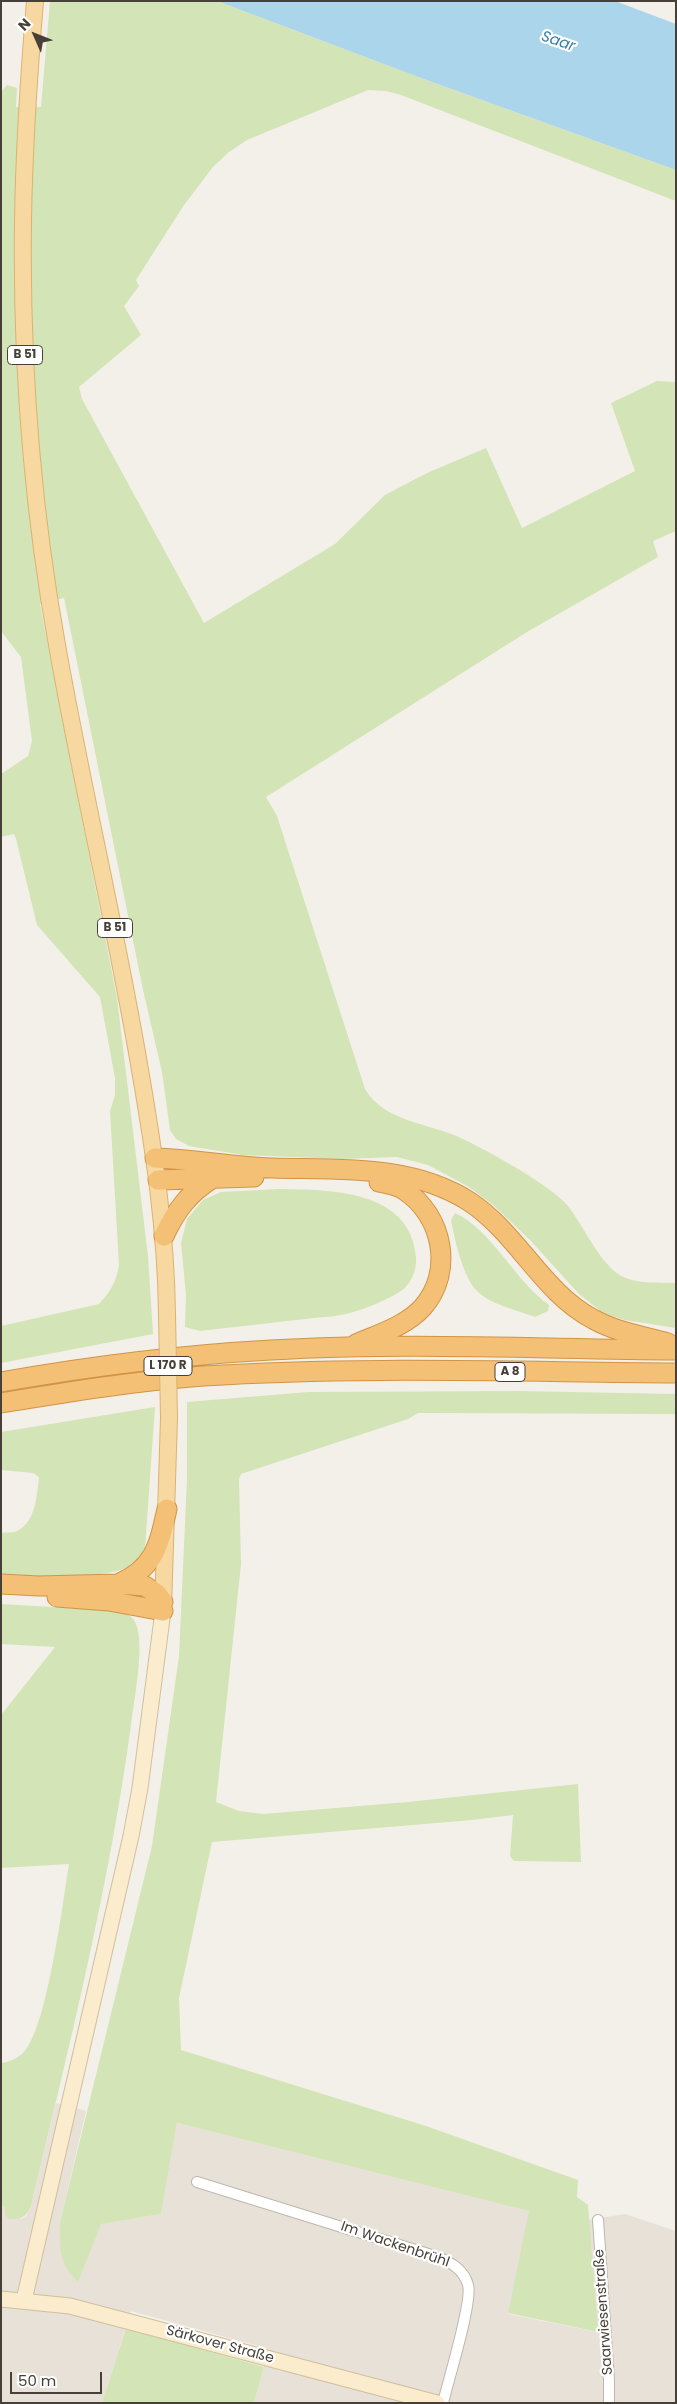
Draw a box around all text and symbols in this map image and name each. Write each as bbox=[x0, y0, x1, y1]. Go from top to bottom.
north arrow bbox=[10, 10, 60, 60]
text: N bbox=[13, 14, 35, 35]
water label: Saar bbox=[539, 28, 577, 56]
road number: B 51 bbox=[8, 346, 42, 364]
road number: B 51 bbox=[98, 918, 132, 938]
road number: L 170 R bbox=[144, 1356, 192, 1375]
road number: A 8 bbox=[495, 1362, 525, 1381]
street label: Im Wackenbrühl bbox=[338, 2218, 452, 2272]
street label: Saarwiesenstraße bbox=[591, 2248, 617, 2376]
street label: Särkover Straße bbox=[164, 2323, 276, 2367]
scale bar bbox=[12, 2362, 105, 2394]
text: 50 m bbox=[18, 2370, 56, 2391]

